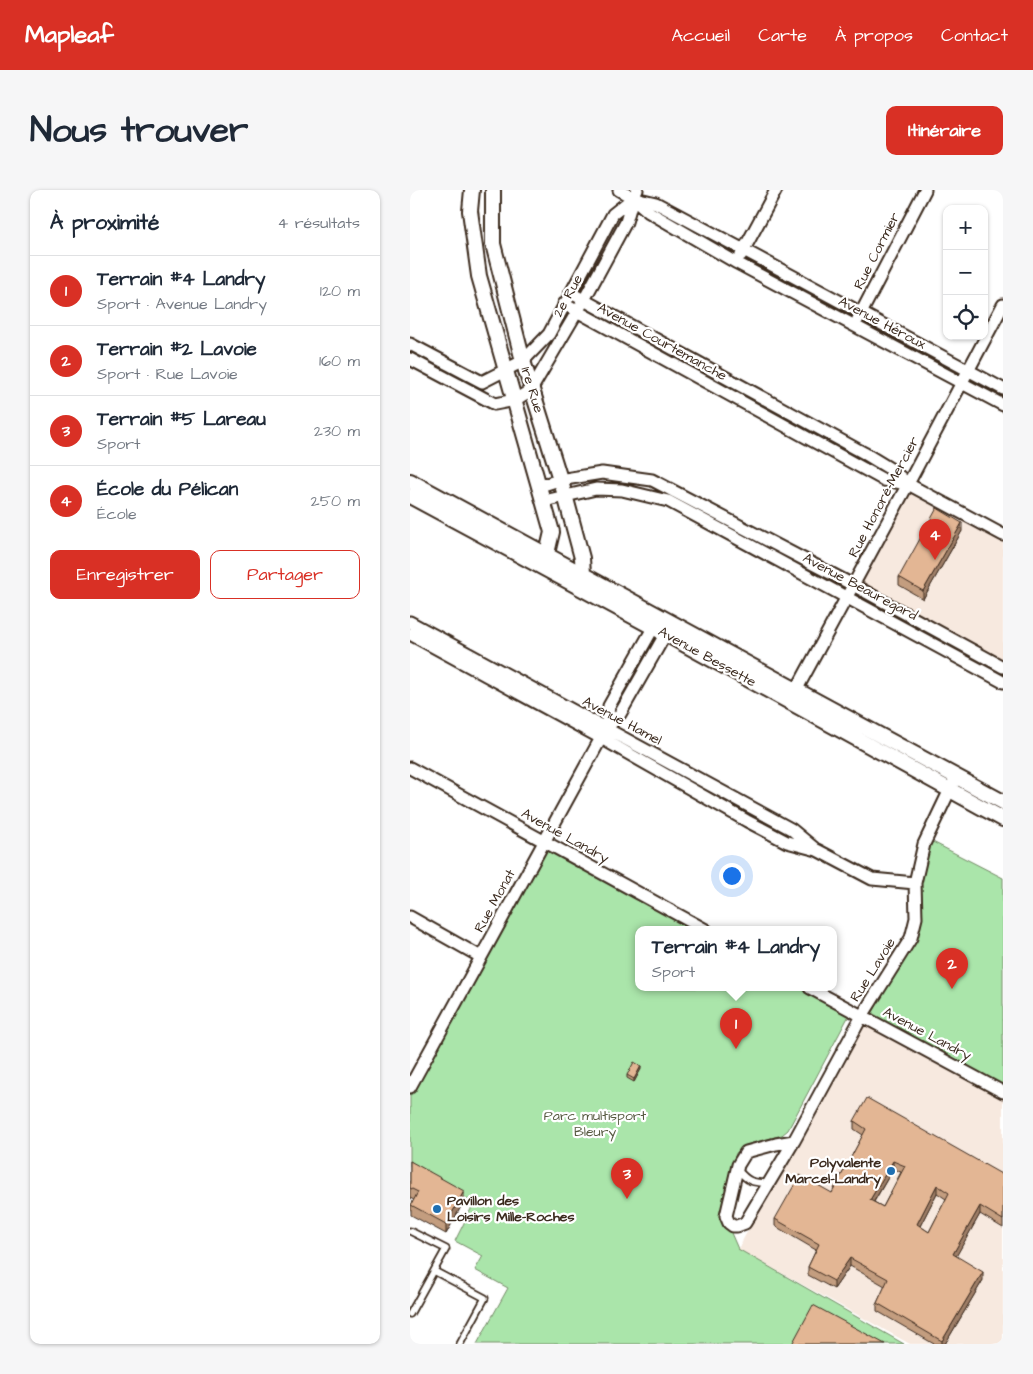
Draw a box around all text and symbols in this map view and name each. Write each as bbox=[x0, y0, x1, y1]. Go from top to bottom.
text: Mapleaf bbox=[25, 18, 114, 52]
text: Accueil bbox=[671, 23, 730, 48]
text: Carte bbox=[758, 23, 807, 48]
text: À propos bbox=[835, 23, 913, 48]
text: Contact bbox=[941, 23, 1008, 48]
text: Nous trouver bbox=[30, 106, 248, 155]
button: Itinéraire bbox=[886, 106, 1003, 155]
map controls bbox=[943, 205, 988, 340]
button: + bbox=[943, 205, 988, 250]
text: À proximité bbox=[50, 208, 159, 237]
street label: Rue Cormier bbox=[849, 209, 905, 293]
text: 4 résultats bbox=[277, 212, 360, 234]
button: − bbox=[943, 250, 988, 295]
text: Terrain #4 Landry bbox=[97, 266, 265, 293]
street label: 2e Rue bbox=[548, 271, 588, 321]
text: 1 bbox=[65, 280, 67, 302]
text: 120 m bbox=[320, 280, 360, 302]
street label: Avenue Héroux bbox=[835, 292, 930, 355]
text: Sport · Avenue Landry bbox=[97, 293, 267, 315]
button: locate bbox=[943, 295, 988, 340]
street label: Avenue Courtemanche bbox=[594, 298, 731, 386]
text: Terrain #2 Lavoie bbox=[97, 336, 257, 363]
text: 2 bbox=[61, 350, 71, 372]
text: 160 m bbox=[319, 350, 360, 372]
text: Sport · Rue Lavoie bbox=[97, 363, 238, 385]
street label: 1re Rue bbox=[516, 364, 549, 416]
text: Terrain #5 Lareau bbox=[97, 406, 266, 433]
text: 3 bbox=[62, 420, 70, 442]
text: 230 m bbox=[314, 420, 360, 442]
text: Sport bbox=[97, 433, 140, 455]
street label: Rue Honoré-Mercier bbox=[844, 433, 924, 561]
text: École du Pélican bbox=[97, 476, 238, 503]
text: 4 bbox=[61, 490, 71, 512]
text: 250 m bbox=[311, 490, 360, 512]
text: École bbox=[97, 503, 137, 525]
pin: 4 bbox=[919, 519, 951, 560]
street label: Avenue Beauregard bbox=[799, 548, 921, 626]
button: Enregistrer bbox=[50, 550, 200, 599]
button: Partager bbox=[210, 550, 360, 599]
street label: Avenue Bessette bbox=[654, 622, 760, 692]
street label: Avenue Hamel bbox=[579, 692, 665, 750]
street label: Avenue Landry bbox=[518, 804, 613, 869]
your location bbox=[719, 863, 745, 889]
street label: Rue Monat bbox=[469, 865, 521, 936]
popup bbox=[635, 926, 837, 991]
text: Terrain #4 Landry bbox=[652, 934, 820, 961]
street label: Rue Lavoie bbox=[845, 934, 901, 1006]
pin: 2 bbox=[936, 948, 968, 989]
text: Sport bbox=[652, 961, 695, 983]
street label: Avenue Landry bbox=[879, 1002, 975, 1066]
pin: 1 bbox=[720, 1008, 752, 1049]
park label: Parc multisport Bleury bbox=[544, 1106, 646, 1142]
place label: Polyvalente Marcel-Landry bbox=[785, 1153, 881, 1189]
pin: 3 bbox=[611, 1158, 643, 1199]
marker: Polyvalente Marcel-Landry bbox=[885, 1165, 897, 1177]
place label: Pavillon des Loisirs Mille-Roches bbox=[447, 1191, 574, 1227]
marker: Pavillon des Loisirs Mille-Roches bbox=[431, 1203, 443, 1215]

